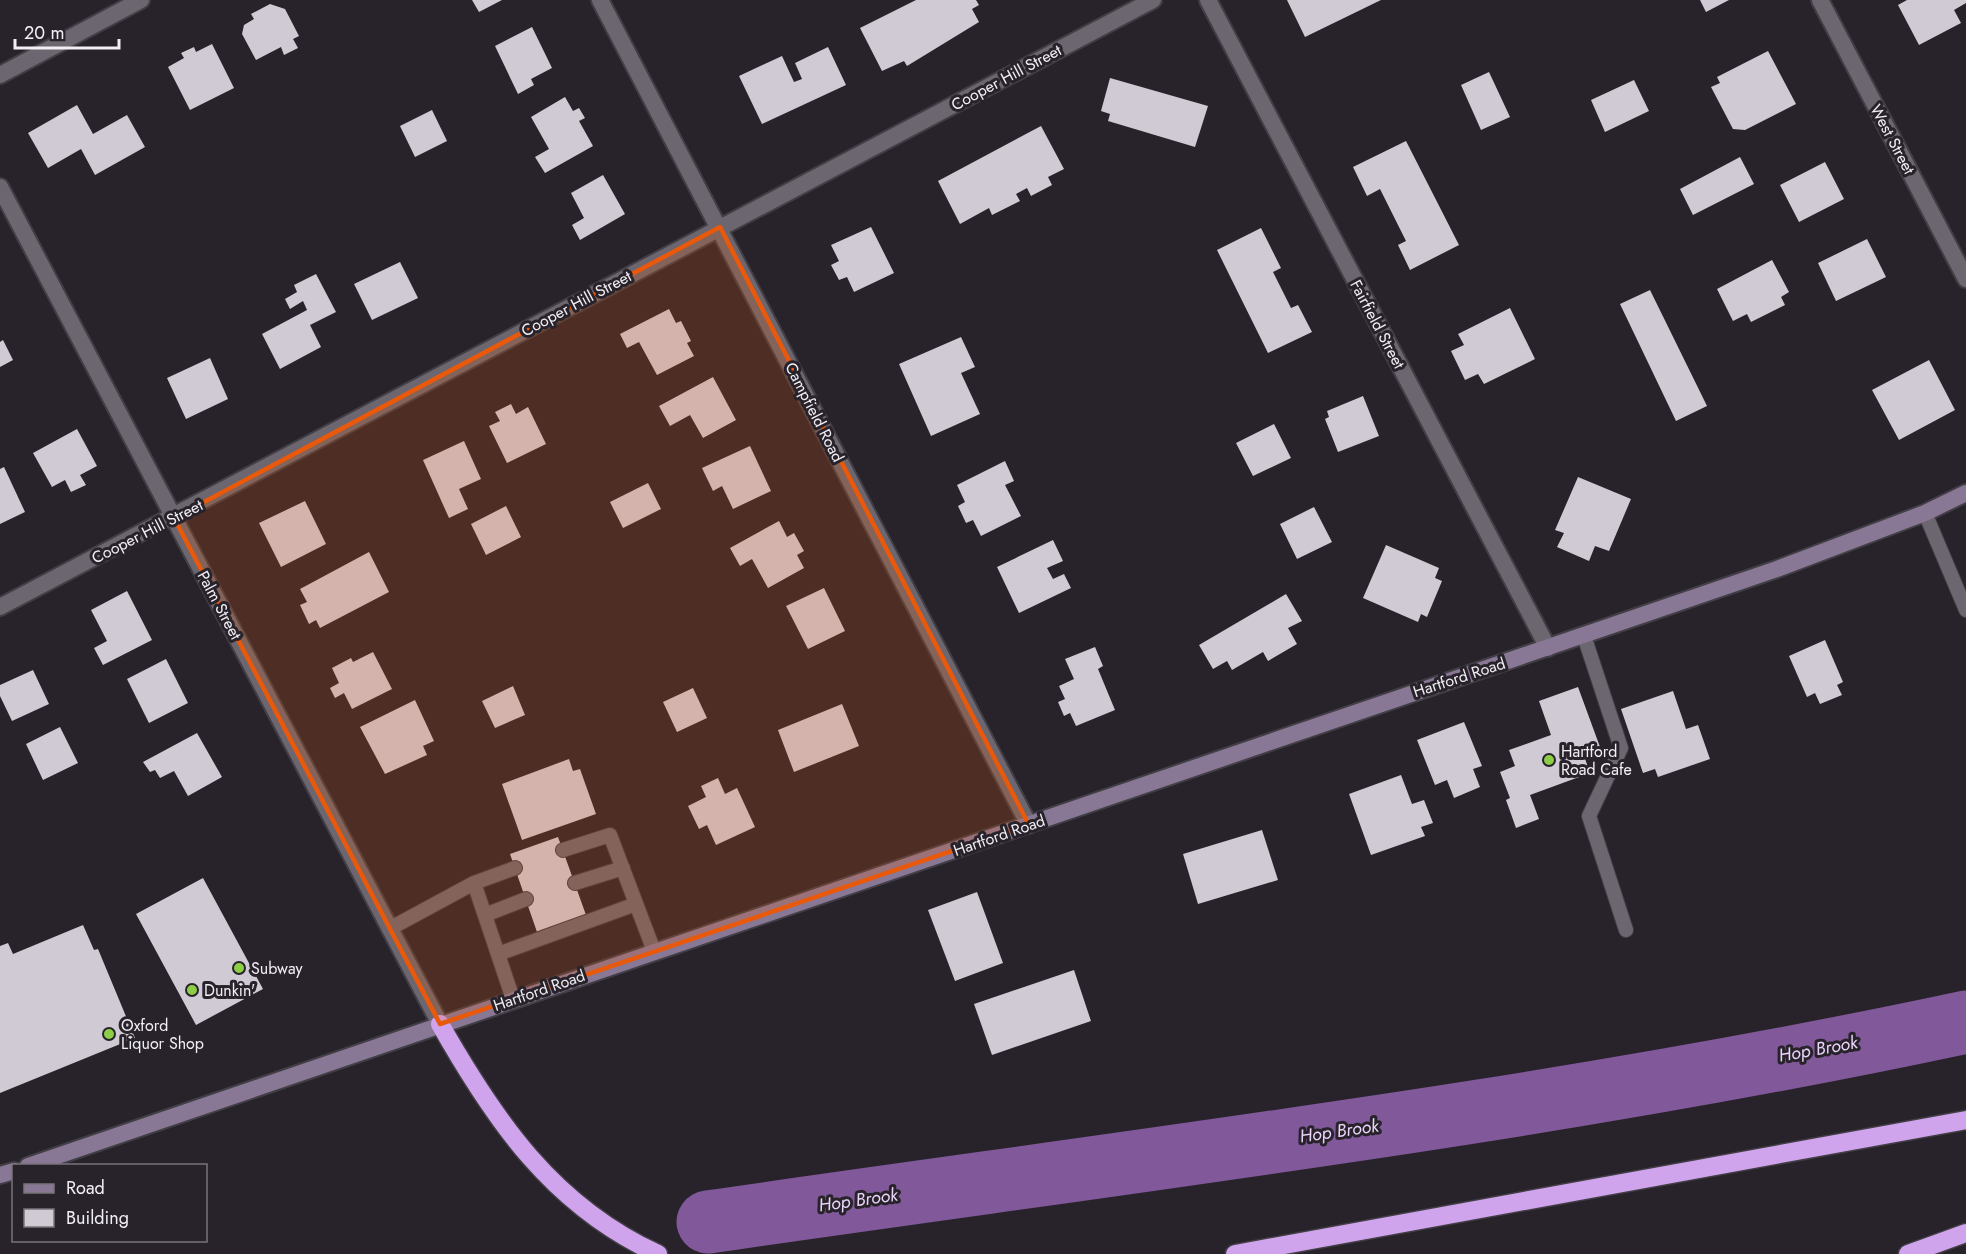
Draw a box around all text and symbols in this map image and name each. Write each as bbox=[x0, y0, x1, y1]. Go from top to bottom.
scale bar bbox=[15, 12, 118, 50]
text: 20 m bbox=[24, 20, 64, 46]
street label: Cooper Hill Street bbox=[947, 39, 1066, 116]
street label: West Street bbox=[1865, 100, 1921, 178]
street label: Cooper Hill Street bbox=[517, 265, 636, 342]
street label: Fairfield Street bbox=[1344, 276, 1411, 373]
street label: Campfield Road bbox=[779, 358, 850, 466]
street label: Cooper Hill Street bbox=[88, 493, 207, 569]
street label: Palm Street bbox=[192, 567, 247, 644]
street label: Hartford Road bbox=[1410, 652, 1508, 703]
place label: Hartford Road Cafe bbox=[1561, 740, 1632, 781]
marker: Hartford Road Cafe bbox=[1542, 753, 1556, 767]
street label: Hartford Road bbox=[950, 809, 1048, 862]
place label: Subway bbox=[251, 957, 304, 980]
marker: Subway bbox=[232, 961, 246, 975]
street label: Hartford Road bbox=[490, 964, 588, 1017]
place label: Dunkin' bbox=[204, 979, 255, 1002]
marker: Dunkin' bbox=[185, 983, 199, 997]
place label: Oxford Liquor Shop bbox=[121, 1014, 204, 1055]
marker: Oxford Liquor Shop bbox=[102, 1027, 116, 1041]
water label: Hop Brook bbox=[1777, 1029, 1861, 1069]
water label: Hop Brook bbox=[1298, 1112, 1382, 1149]
legend bbox=[12, 1164, 207, 1242]
text: Road bbox=[66, 1175, 105, 1201]
water label: Hop Brook bbox=[817, 1181, 901, 1218]
text: Building bbox=[66, 1205, 129, 1231]

